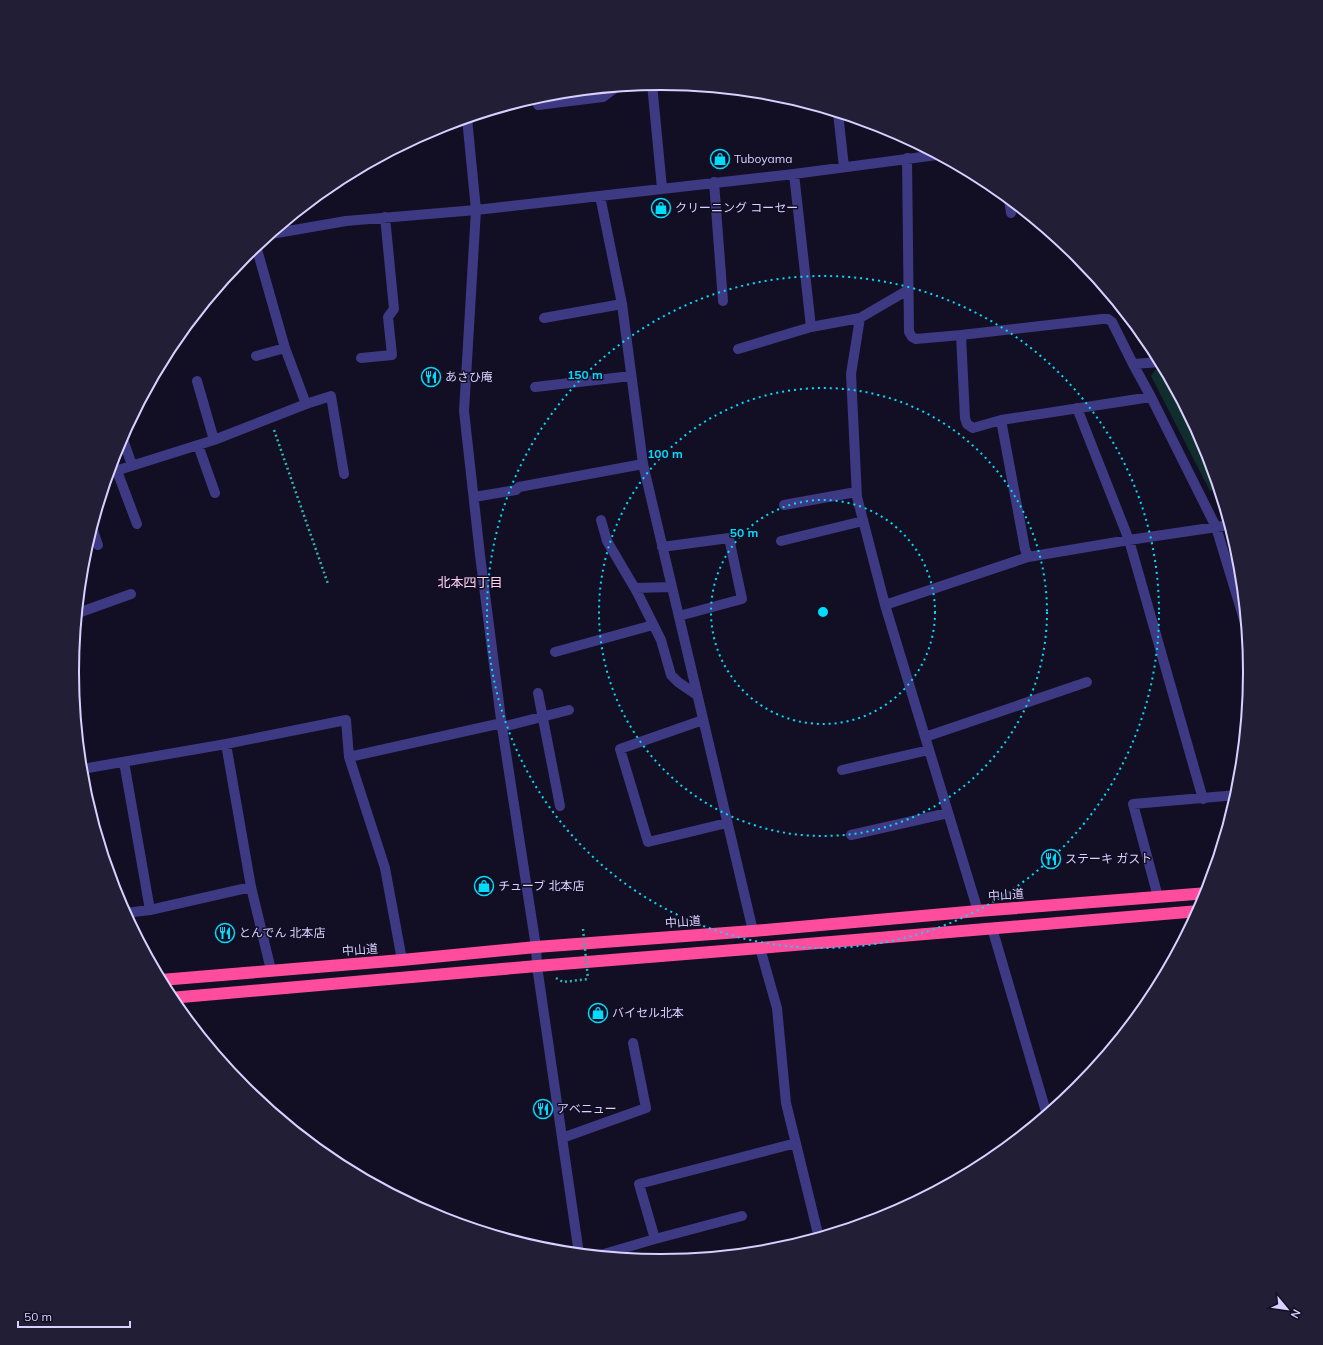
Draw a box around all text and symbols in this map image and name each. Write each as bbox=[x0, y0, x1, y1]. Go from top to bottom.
shop icon: Tuboyama bbox=[709, 148, 731, 170]
place label: Tuboyama bbox=[734, 151, 792, 166]
shop icon: クリーニング コーセー bbox=[650, 197, 672, 219]
place label: クリーニング コーセー bbox=[675, 200, 798, 215]
restaurant icon: あさひ庵 bbox=[420, 366, 442, 388]
text: 150 m bbox=[567, 367, 603, 382]
place label: あさひ庵 bbox=[445, 369, 493, 384]
text: 100 m bbox=[647, 446, 683, 461]
text: 50 m bbox=[730, 525, 758, 540]
district label: 北本四丁目 bbox=[437, 574, 503, 590]
centre of rings bbox=[816, 605, 830, 619]
restaurant icon: ステーキ ガスト bbox=[1040, 848, 1062, 870]
place label: ステーキ ガスト bbox=[1065, 851, 1152, 866]
shop icon: チューブ 北本店 bbox=[473, 875, 495, 897]
place label: チューブ 北本店 bbox=[498, 878, 584, 893]
street label: 中山道 bbox=[987, 886, 1024, 903]
street label: 中山道 bbox=[664, 913, 701, 930]
restaurant icon: とんでん 北本店 bbox=[214, 922, 236, 944]
place label: とんでん 北本店 bbox=[239, 925, 326, 940]
street label: 中山道 bbox=[341, 941, 378, 958]
shop icon: バイセル北本 bbox=[587, 1002, 609, 1024]
place label: バイセル北本 bbox=[612, 1005, 684, 1020]
restaurant icon: アベニュー bbox=[532, 1098, 554, 1120]
place label: アベニュー bbox=[557, 1101, 617, 1116]
north arrow bbox=[1267, 1289, 1307, 1329]
scale bar bbox=[18, 1303, 130, 1329]
text: N bbox=[1288, 1307, 1304, 1321]
text: 50 m bbox=[24, 1309, 52, 1324]

